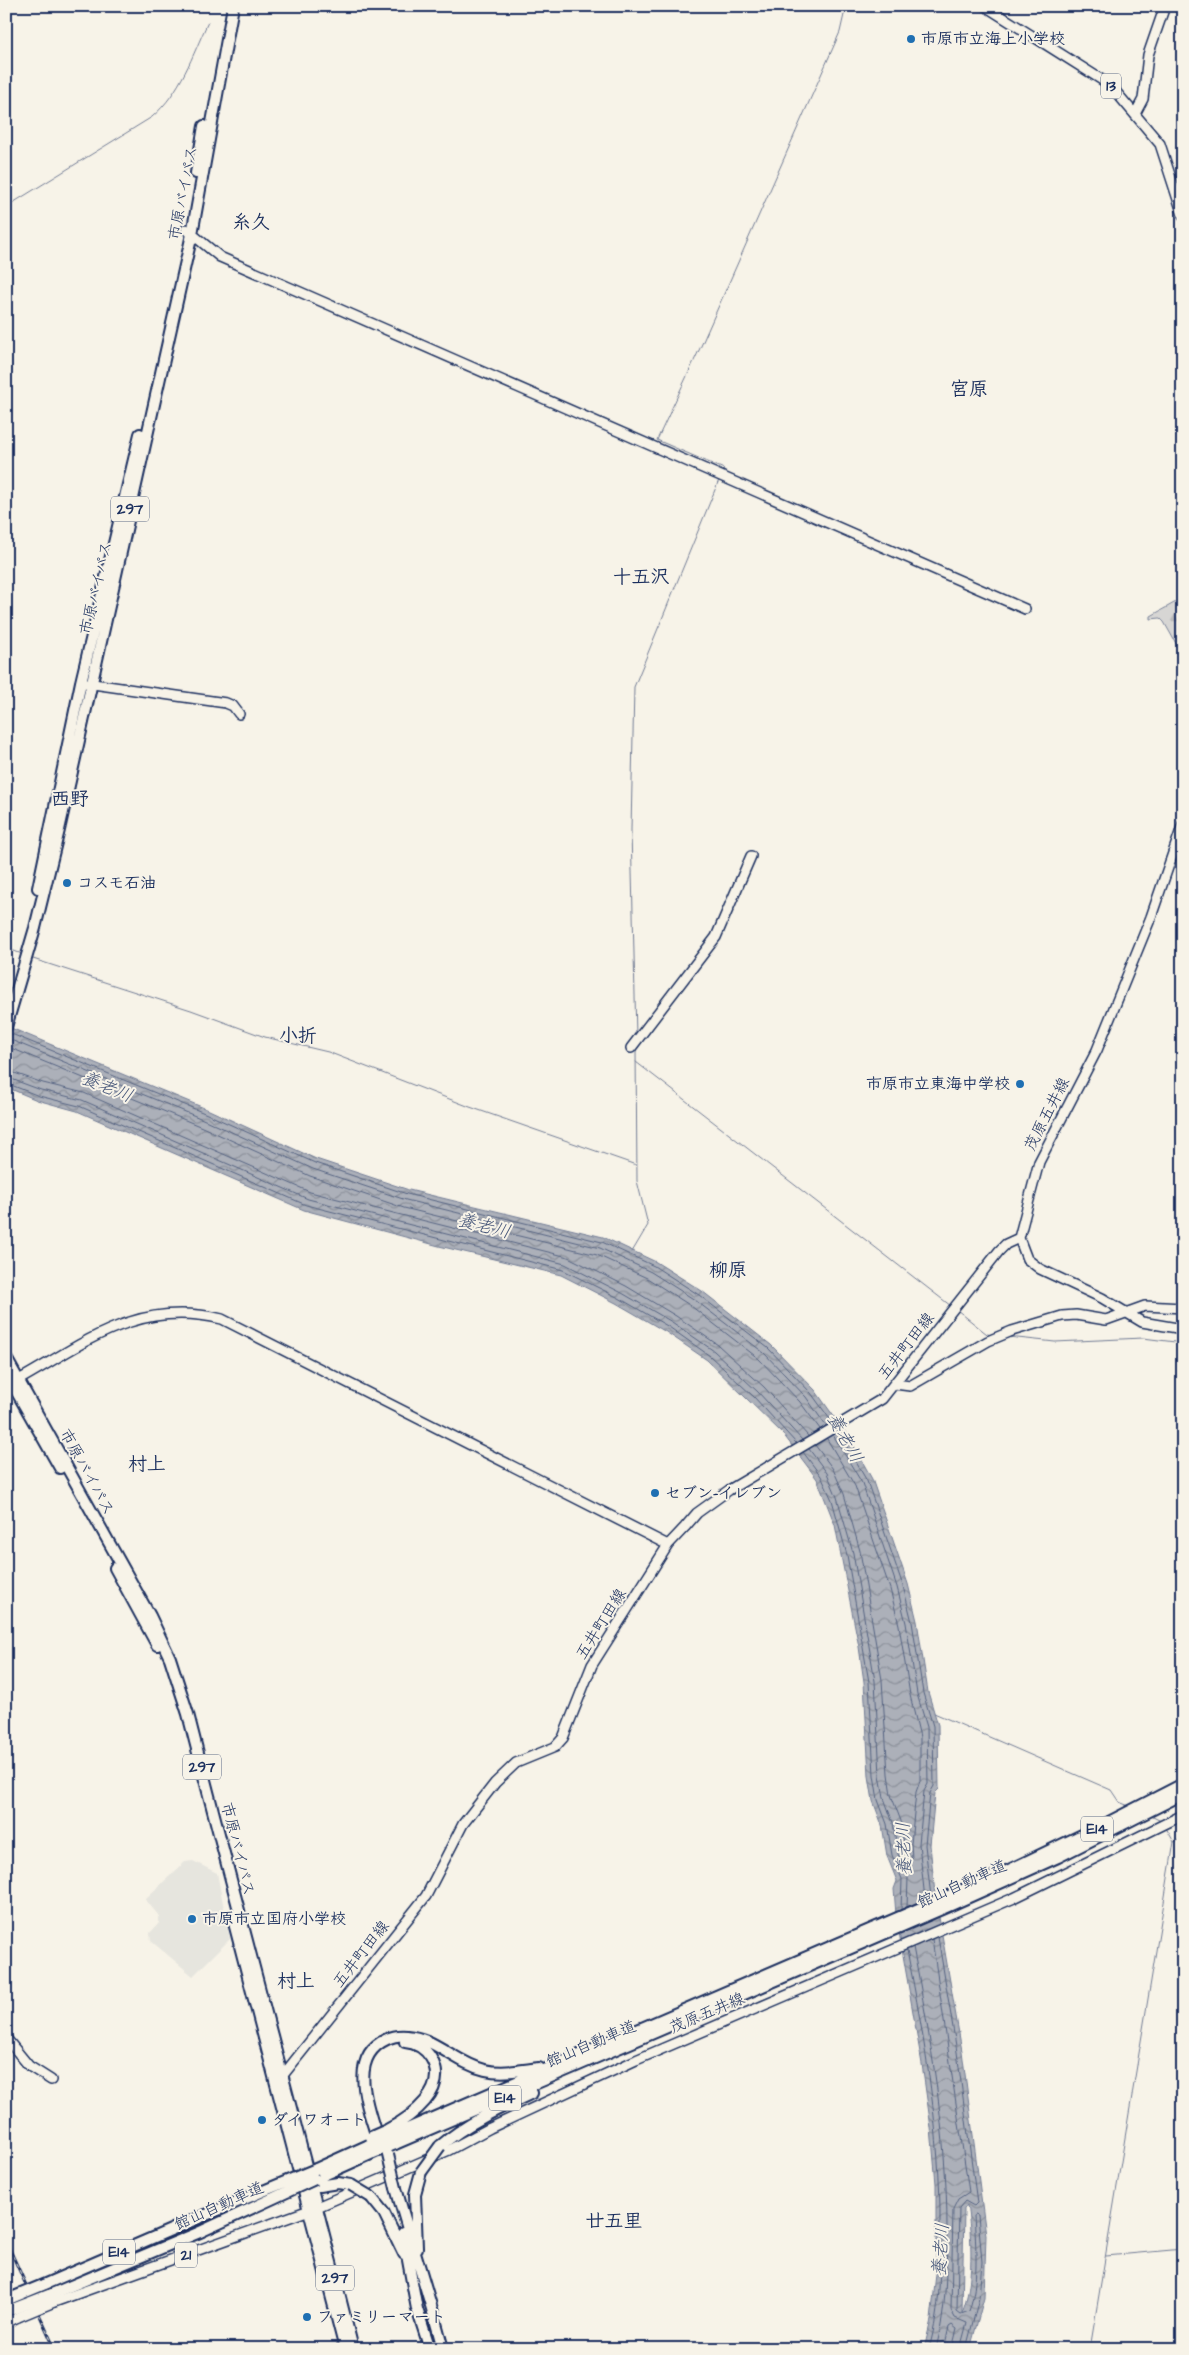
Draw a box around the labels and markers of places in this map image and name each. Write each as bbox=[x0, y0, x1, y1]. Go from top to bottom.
place label: 市原市立海上小学校 bbox=[921, 28, 1065, 50]
marker: 市原市立海上小学校 bbox=[905, 33, 917, 45]
place label: コスモ石油 bbox=[77, 872, 156, 894]
marker: コスモ石油 bbox=[61, 877, 73, 889]
place label: 市原市立東海中学校 bbox=[866, 1073, 1010, 1095]
marker: 市原市立東海中学校 bbox=[1014, 1078, 1026, 1090]
place label: セブン-イレブン bbox=[665, 1482, 782, 1504]
marker: セブン-イレブン bbox=[649, 1487, 661, 1499]
place label: 市原市立国府小学校 bbox=[202, 1908, 346, 1930]
marker: 市原市立国府小学校 bbox=[186, 1913, 198, 1925]
place label: ダイワオート bbox=[272, 2109, 366, 2131]
marker: ダイワオート bbox=[256, 2114, 268, 2126]
place label: ファミリーマート bbox=[317, 2306, 446, 2328]
marker: ファミリーマート bbox=[301, 2311, 313, 2323]

